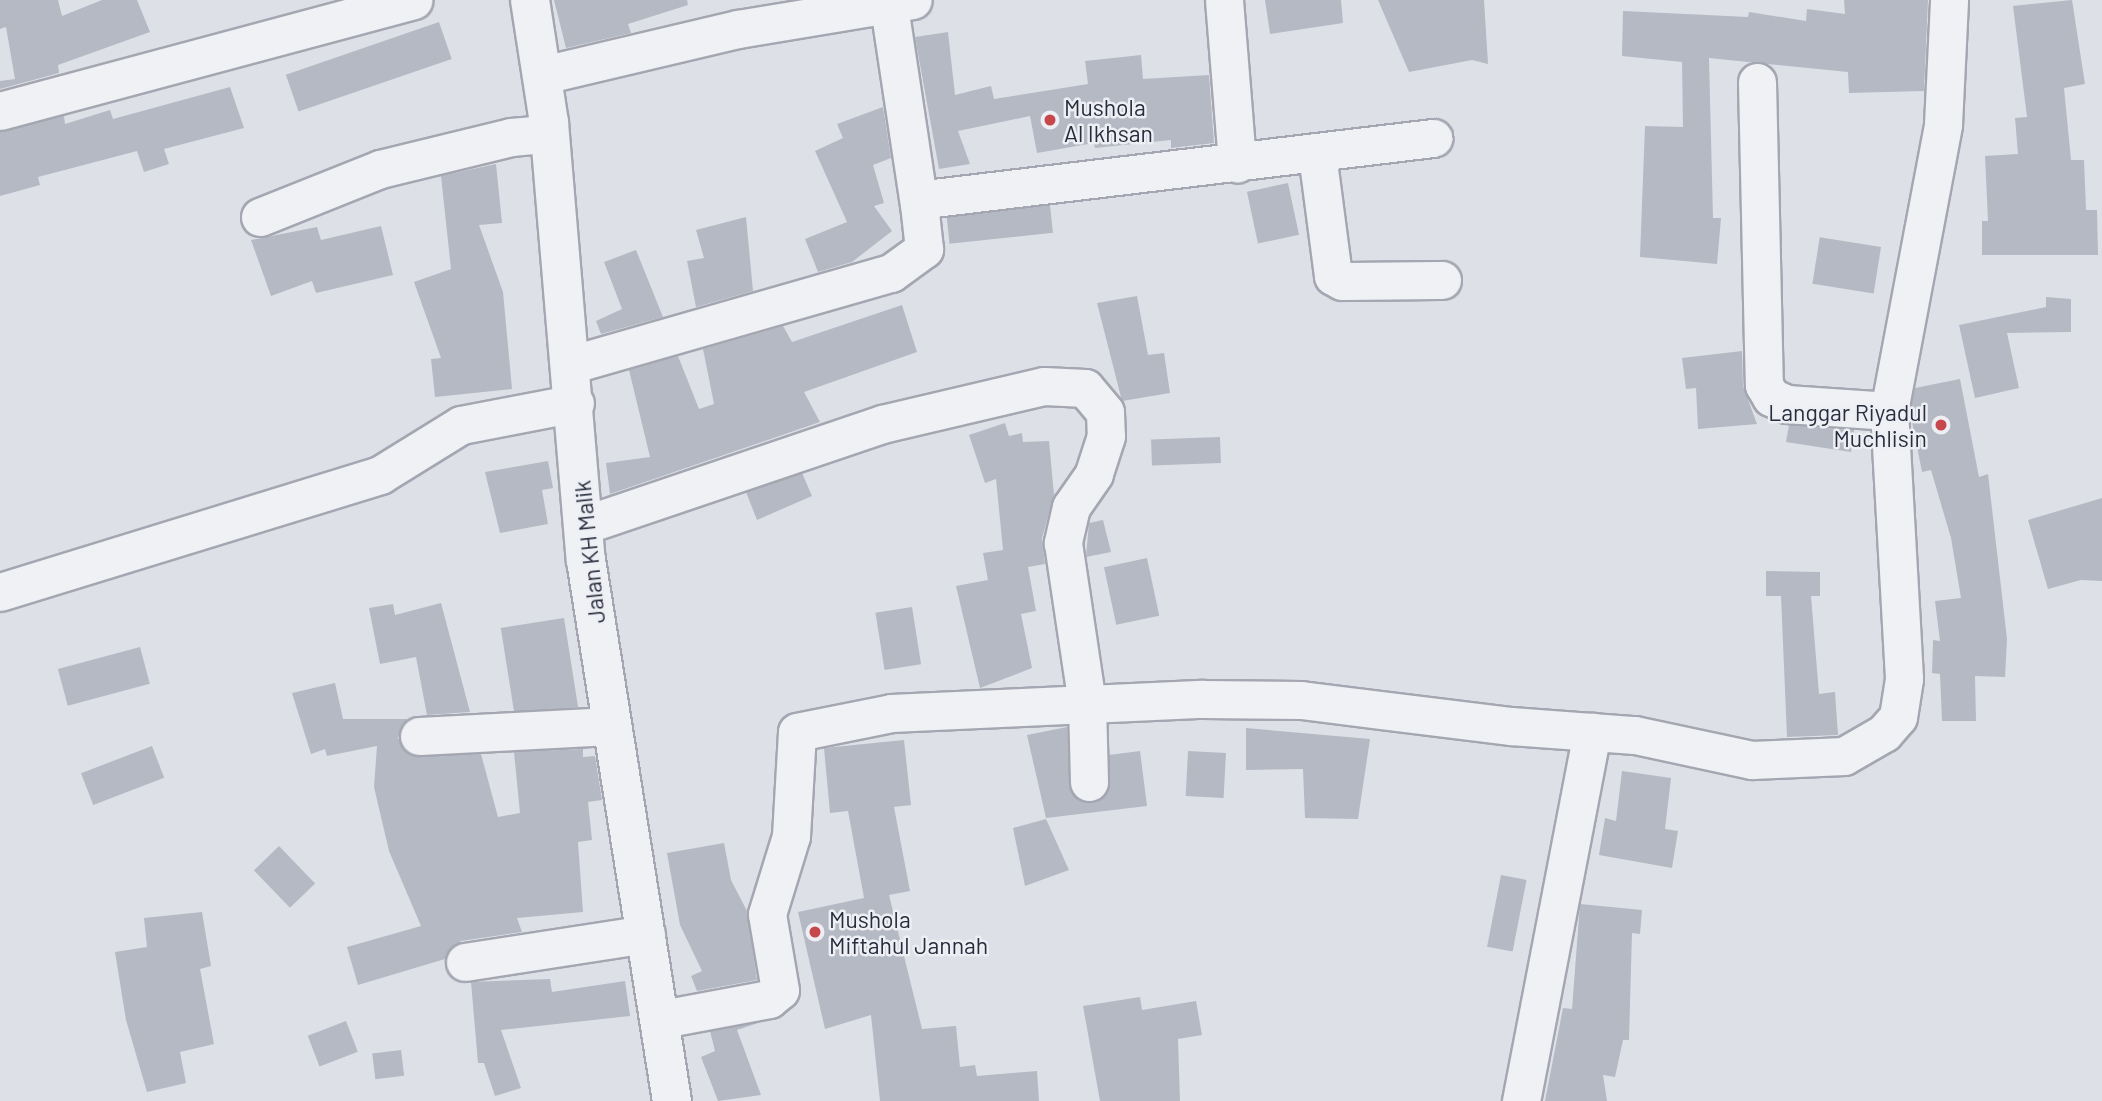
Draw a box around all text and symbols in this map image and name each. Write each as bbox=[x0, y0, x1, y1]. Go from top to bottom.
place label: Mushola Al Ikhsan bbox=[1064, 93, 1153, 147]
marker: Mushola Al Ikhsan bbox=[1042, 112, 1058, 128]
place label: Langgar Riyadul Muchlisin bbox=[1768, 398, 1927, 452]
marker: Langgar Riyadul Muchlisin bbox=[1933, 417, 1949, 433]
street label: Jalan KH Malik bbox=[568, 479, 610, 625]
place label: Mushola Miftahul Jannah bbox=[829, 905, 988, 959]
marker: Mushola Miftahul Jannah bbox=[807, 924, 823, 940]

